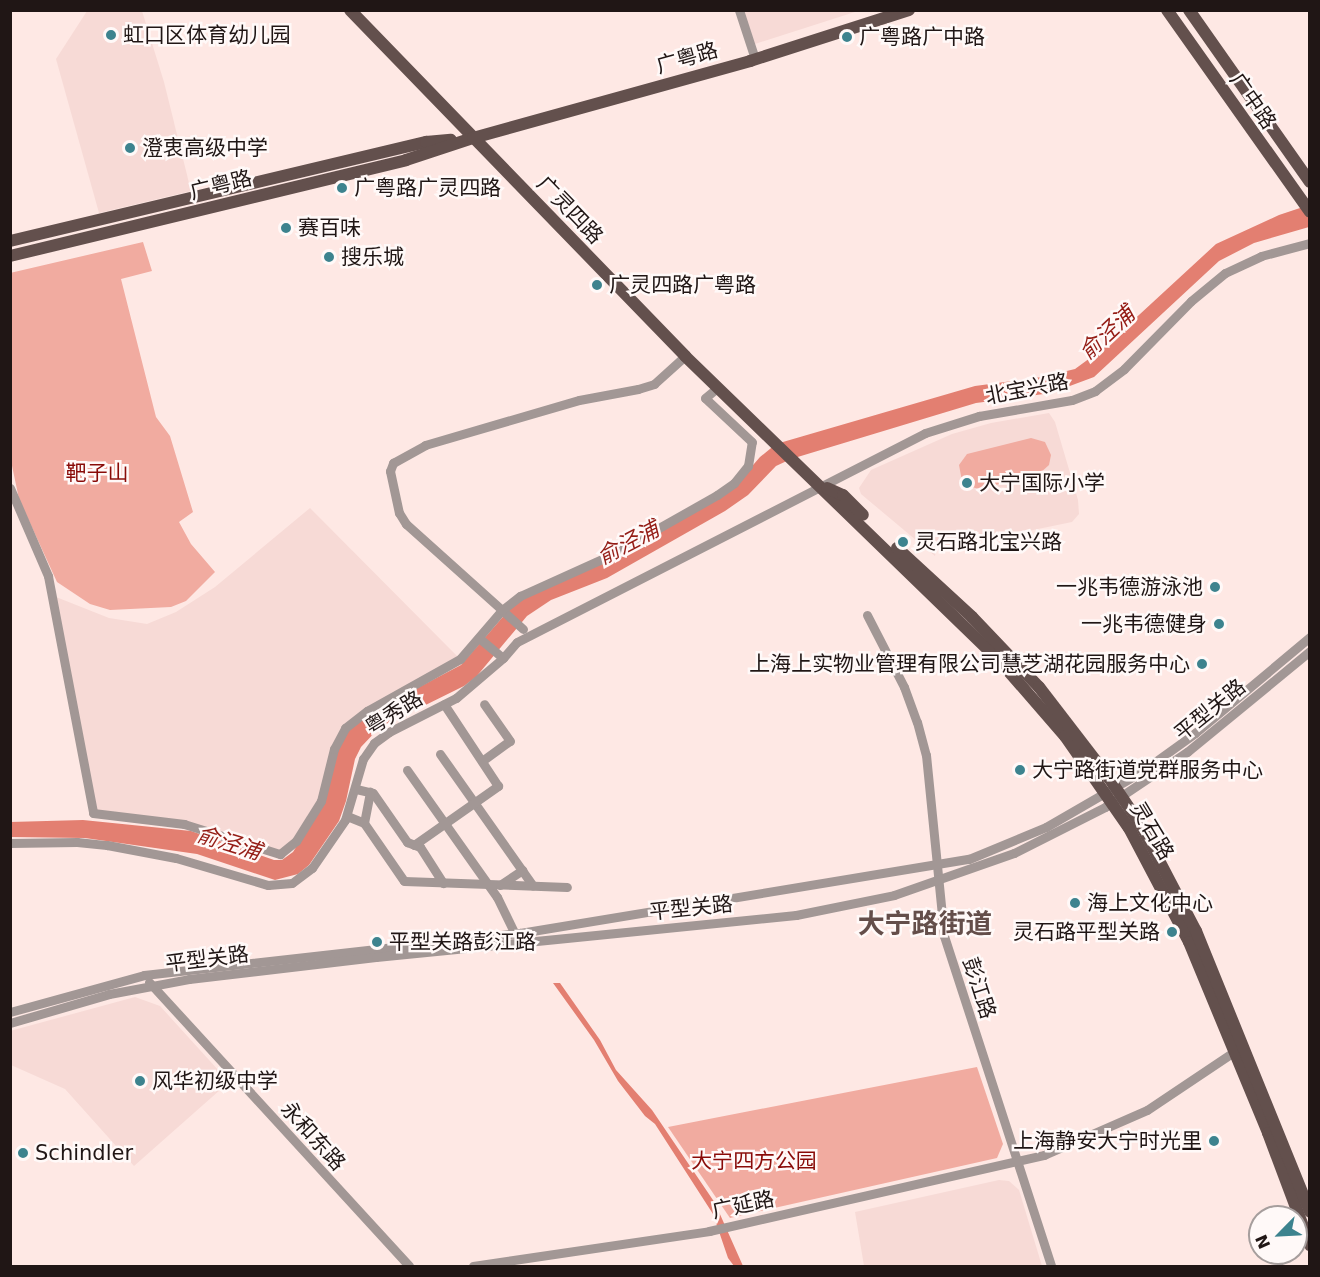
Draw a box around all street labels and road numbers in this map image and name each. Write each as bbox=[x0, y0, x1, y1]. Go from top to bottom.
street label: 广粤路 bbox=[653, 37, 721, 79]
street label: 广中路 bbox=[1225, 68, 1281, 134]
street label: 广粤路 bbox=[187, 165, 255, 205]
street label: 广灵四路 bbox=[532, 171, 608, 249]
street label: 北宝兴路 bbox=[983, 369, 1071, 409]
street label: 平型关路 bbox=[1169, 674, 1251, 746]
street label: 粤秀路 bbox=[361, 686, 427, 740]
street label: 灵石路 bbox=[1125, 798, 1179, 864]
street label: 平型关路 bbox=[648, 891, 734, 925]
street label: 平型关路 bbox=[164, 941, 250, 977]
street label: 彭江路 bbox=[957, 954, 1001, 1022]
street label: 永和东路 bbox=[276, 1096, 350, 1176]
street label: 广延路 bbox=[710, 1186, 776, 1224]

